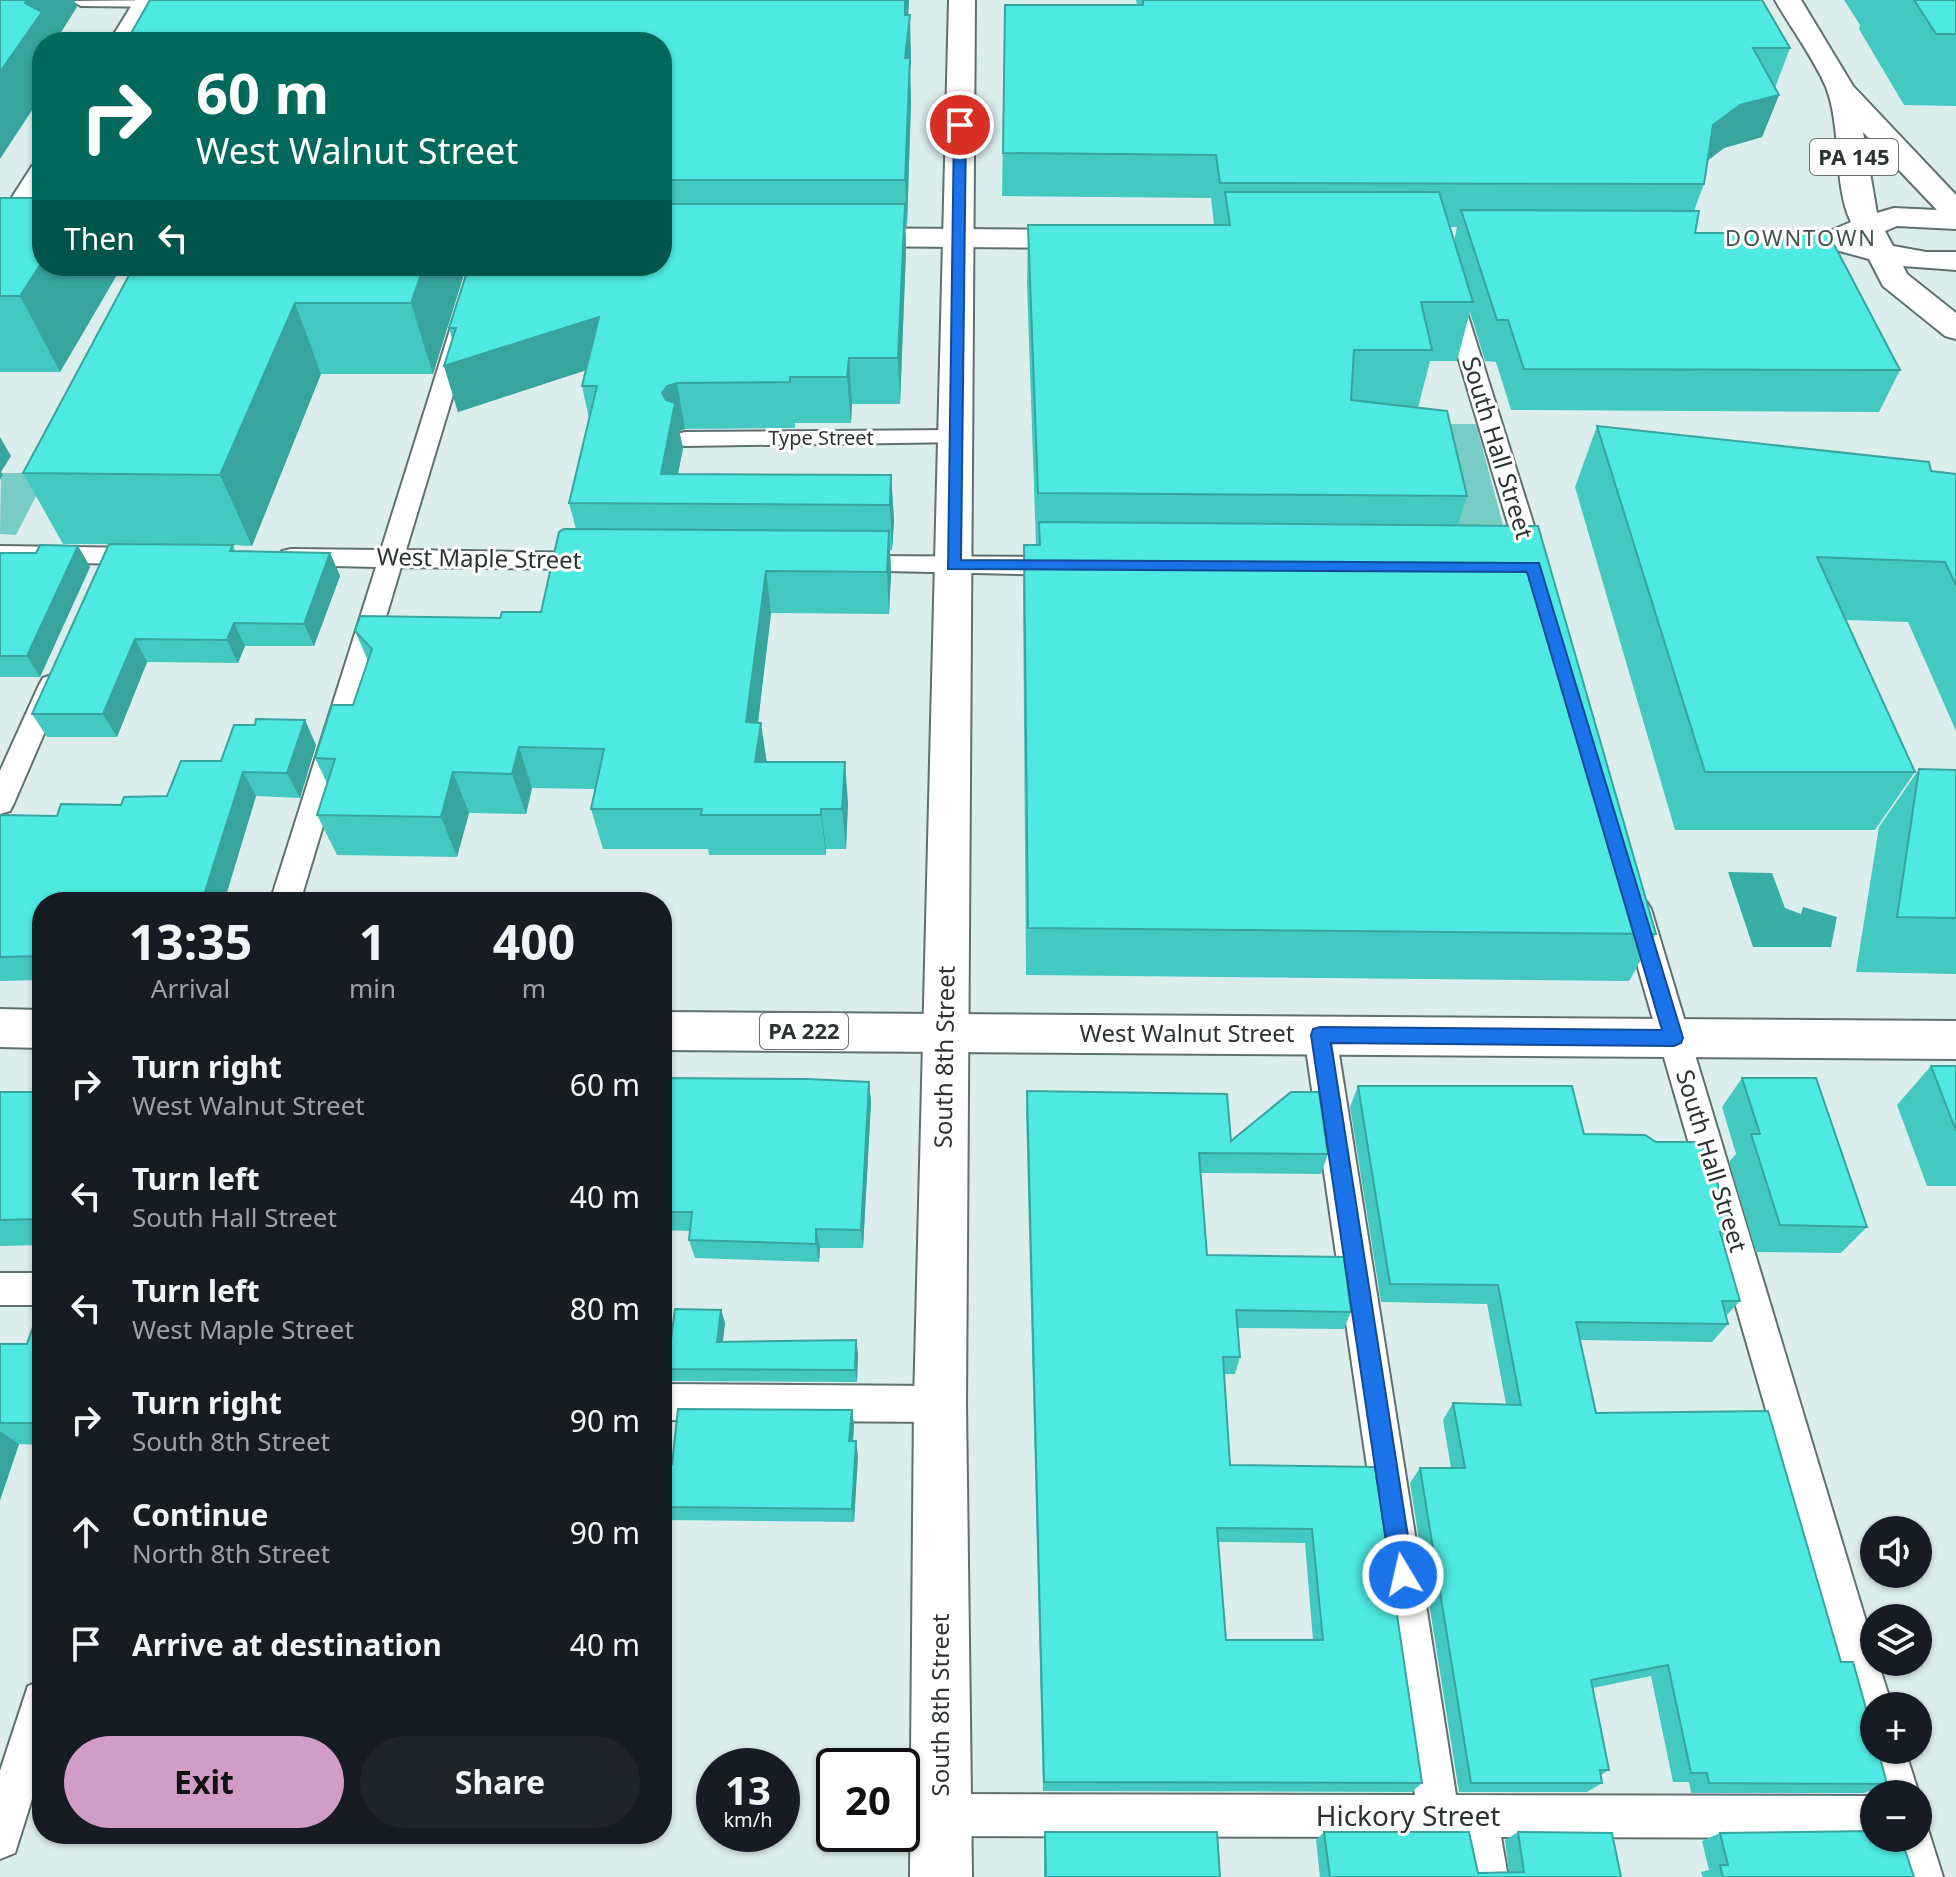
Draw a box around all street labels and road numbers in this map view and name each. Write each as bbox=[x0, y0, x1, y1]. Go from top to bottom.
road number: PA 145 bbox=[1810, 139, 1898, 175]
street label: South Hall Street bbox=[1455, 352, 1542, 543]
street label: Type Street bbox=[768, 424, 874, 451]
street label: West Maple Street bbox=[376, 539, 582, 576]
street label: South 8th Street bbox=[925, 965, 962, 1149]
road number: PA 222 bbox=[760, 1013, 848, 1049]
street label: West Walnut Street bbox=[1080, 1016, 1295, 1049]
street label: South Hall Street bbox=[1669, 1065, 1756, 1256]
street label: South 8th Street bbox=[923, 1613, 956, 1796]
street label: Hickory Street bbox=[1316, 1796, 1500, 1834]

